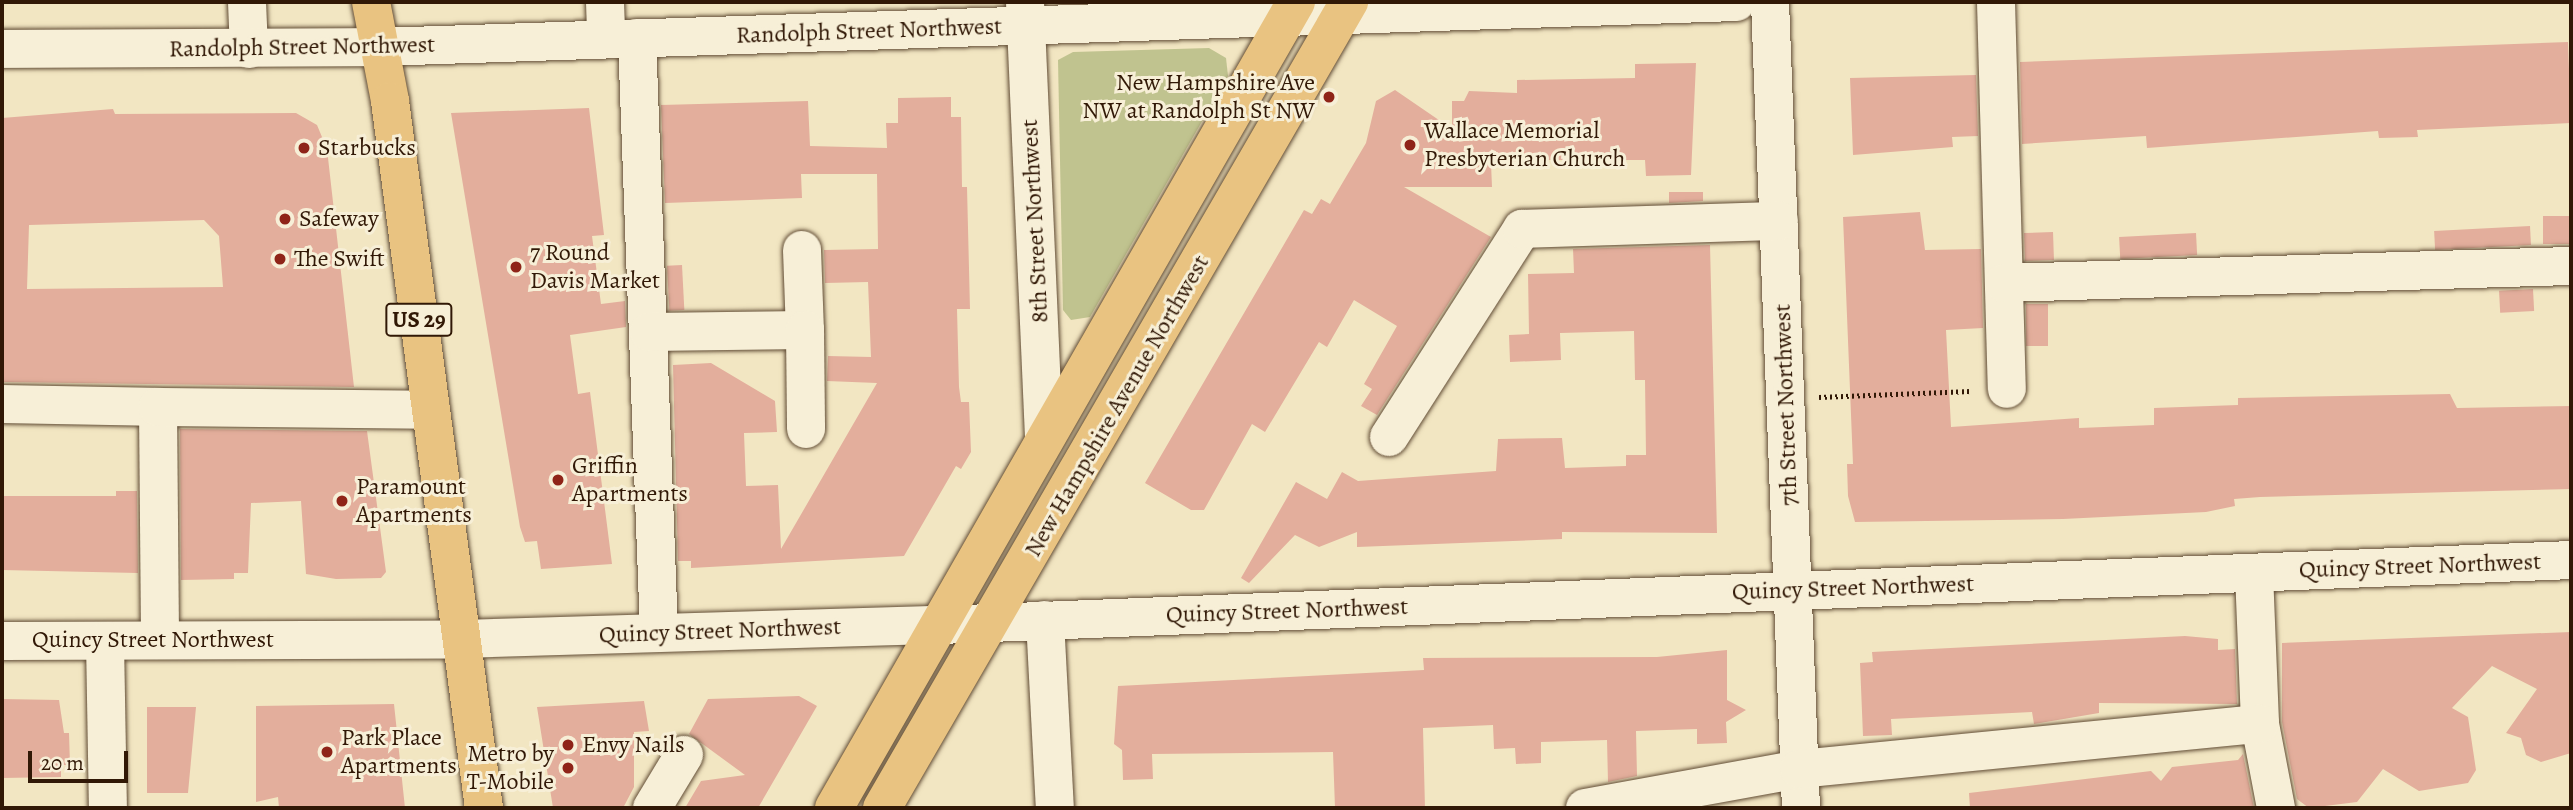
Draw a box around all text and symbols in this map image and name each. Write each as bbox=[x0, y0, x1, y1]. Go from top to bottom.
street label: Randolph Street Northwest bbox=[735, 12, 1003, 50]
street label: Randolph Street Northwest bbox=[169, 30, 435, 64]
place label: New Hampshire Ave NW at Randolph St NW bbox=[1082, 69, 1315, 125]
marker: New Hampshire Ave NW at Randolph St NW bbox=[1321, 89, 1337, 105]
place label: Wallace Memorial Presbyterian Church bbox=[1424, 117, 1625, 173]
street label: 8th Street Northwest bbox=[1015, 118, 1055, 324]
place label: Starbucks bbox=[318, 134, 416, 162]
marker: Wallace Memorial Presbyterian Church bbox=[1402, 137, 1418, 153]
marker: Starbucks bbox=[296, 140, 312, 156]
place label: Safeway bbox=[299, 205, 379, 233]
marker: Safeway bbox=[277, 211, 293, 227]
place label: 7 Round Davis Market bbox=[530, 239, 660, 295]
place label: The Swift bbox=[294, 245, 385, 273]
street label: New Hampshire Avenue Northwest bbox=[1019, 250, 1215, 562]
marker: The Swift bbox=[272, 251, 288, 267]
marker: 7 Round Davis Market bbox=[508, 259, 524, 275]
road number: US 29 bbox=[384, 300, 454, 340]
street label: 7th Street Northwest bbox=[1768, 303, 1804, 507]
place label: Griffin Apartments bbox=[572, 452, 688, 508]
marker: Griffin Apartments bbox=[550, 472, 566, 488]
place label: Paramount Apartments bbox=[356, 473, 472, 529]
marker: Paramount Apartments bbox=[334, 493, 350, 509]
street label: Quincy Street Northwest bbox=[2299, 547, 2541, 585]
street label: Quincy Street Northwest bbox=[1732, 569, 1974, 607]
street label: Quincy Street Northwest bbox=[1166, 592, 1408, 630]
street label: Quincy Street Northwest bbox=[599, 612, 841, 650]
street label: Quincy Street Northwest bbox=[32, 626, 274, 654]
place label: Park Place Apartments bbox=[341, 724, 457, 780]
place label: Envy Nails bbox=[582, 731, 685, 759]
scale bar bbox=[32, 736, 131, 780]
marker: Envy Nails bbox=[560, 737, 576, 753]
place label: Metro by T-Mobile bbox=[467, 740, 554, 796]
marker: Park Place Apartments bbox=[319, 744, 335, 760]
text: 20 m bbox=[41, 749, 84, 777]
marker: Metro by T-Mobile bbox=[560, 760, 576, 776]

